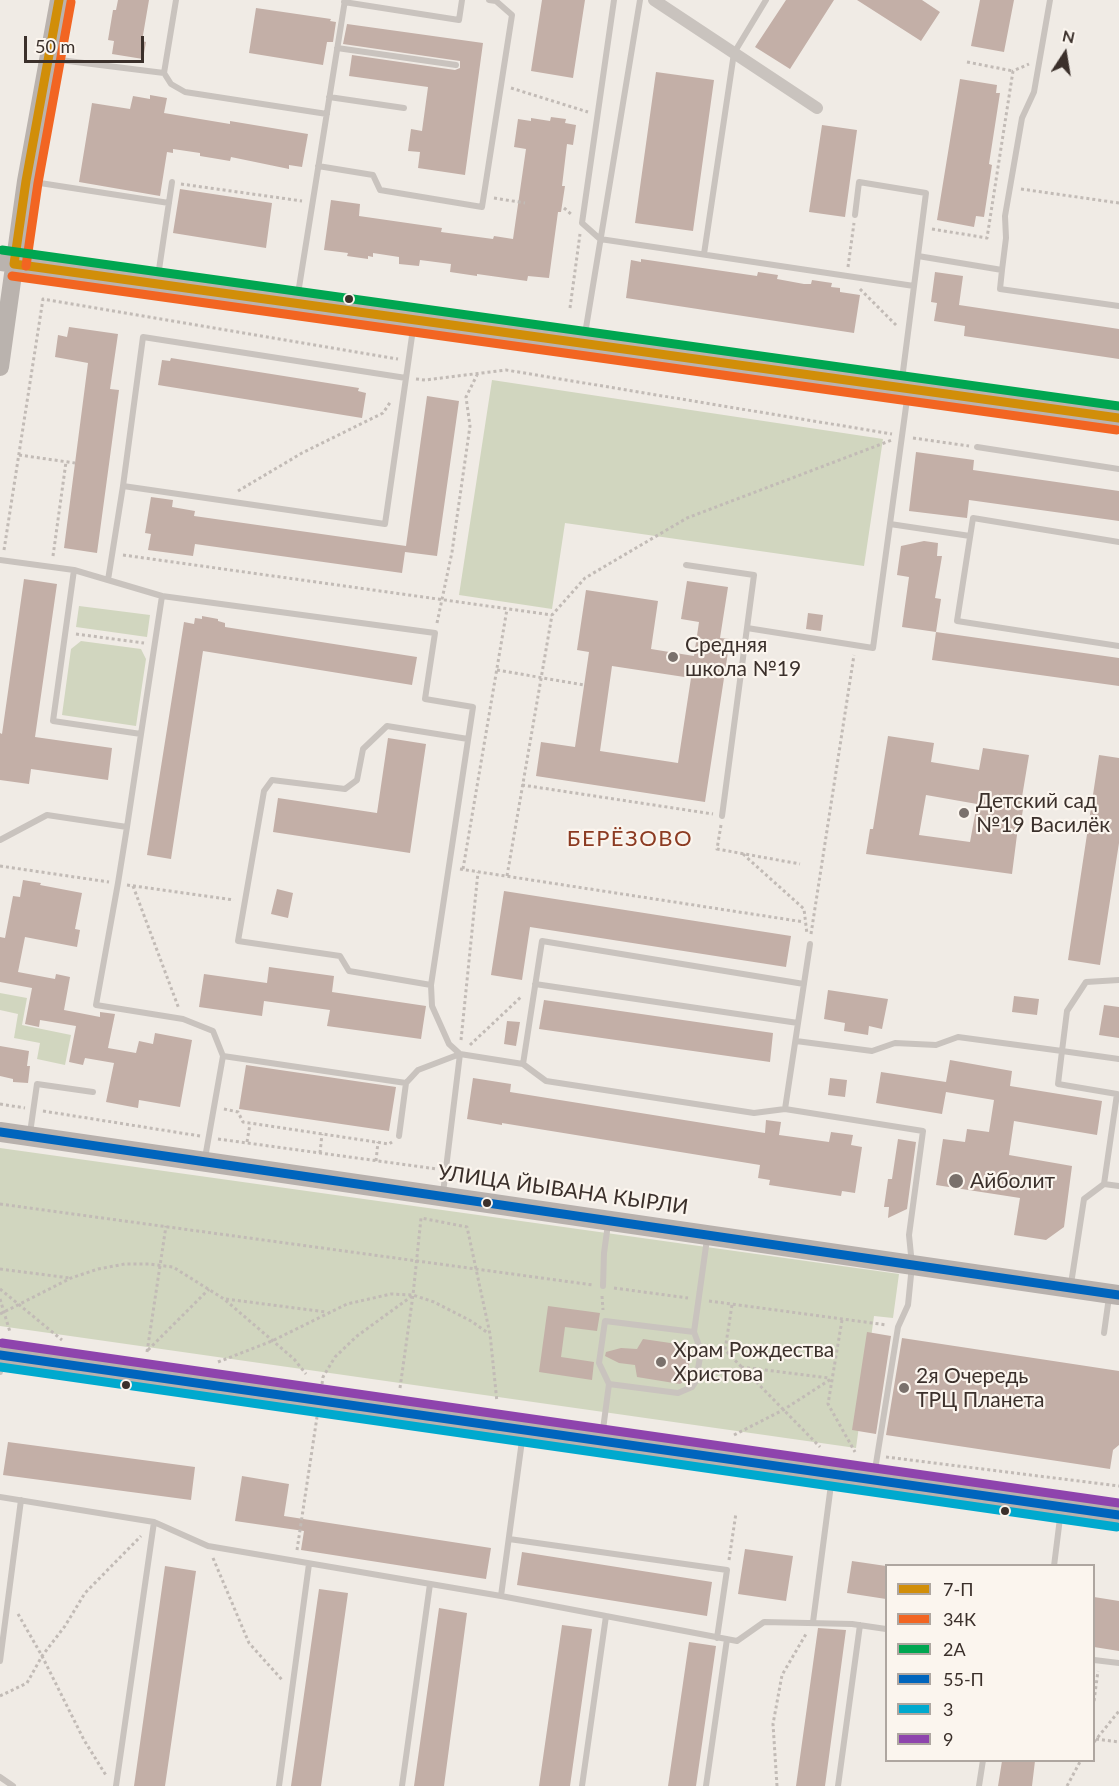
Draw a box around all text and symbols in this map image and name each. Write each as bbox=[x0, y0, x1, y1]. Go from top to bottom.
scale bar bbox=[27, 24, 147, 62]
north arrow bbox=[1035, 24, 1095, 84]
text: N bbox=[1061, 25, 1077, 46]
text: 50 m bbox=[35, 35, 75, 57]
unlabelled marker bbox=[343, 293, 355, 305]
place label: Средняя школа №19 bbox=[685, 632, 801, 682]
marker: Средняя школа №19 bbox=[666, 650, 680, 664]
place label: Детский сад №19 Василёк bbox=[976, 788, 1110, 838]
marker: Детский сад №19 Василёк bbox=[957, 806, 971, 820]
district label: БЕРЁЗОВО bbox=[567, 826, 693, 852]
street label: УЛИЦА ЙЫВАНА КЫРЛИ bbox=[436, 1160, 690, 1220]
place label: Айболит bbox=[970, 1168, 1055, 1194]
marker: Айболит bbox=[947, 1172, 965, 1190]
unlabelled marker bbox=[481, 1197, 493, 1209]
place label: Храм Рождества Христова bbox=[673, 1337, 834, 1387]
marker: Храм Рождества Христова bbox=[654, 1355, 668, 1369]
place label: 2я Очередь ТРЦ Планета bbox=[916, 1363, 1044, 1413]
unlabelled marker bbox=[120, 1379, 132, 1391]
marker: 2я Очередь ТРЦ Планета bbox=[897, 1381, 911, 1395]
unlabelled marker bbox=[999, 1505, 1011, 1517]
legend bbox=[885, 1564, 1095, 1762]
text: 7-П bbox=[943, 1578, 973, 1600]
text: 34К bbox=[943, 1608, 976, 1630]
text: 2А bbox=[943, 1638, 966, 1660]
text: 55-П bbox=[943, 1668, 984, 1690]
text: 3 bbox=[943, 1698, 953, 1720]
text: 9 bbox=[943, 1728, 953, 1750]

